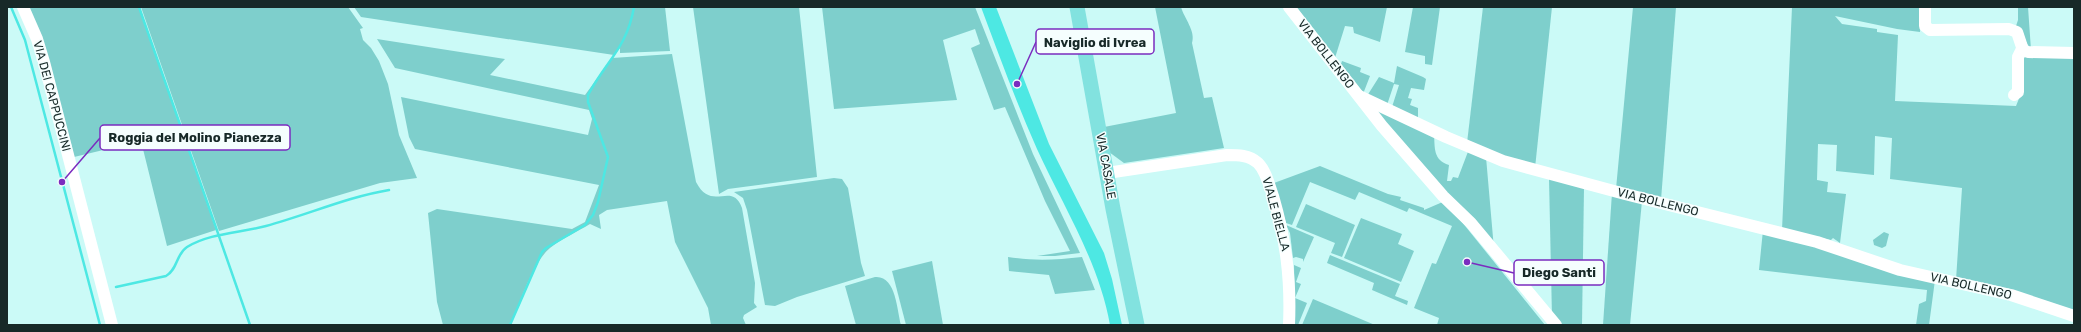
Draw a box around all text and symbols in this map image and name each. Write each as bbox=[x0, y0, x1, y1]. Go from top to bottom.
street label: VIA BOLLENGO bbox=[1295, 17, 1357, 91]
callout: Naviglio di Ivrea bbox=[1036, 29, 1154, 54]
text: Naviglio di Ivrea bbox=[1044, 35, 1146, 50]
street label: VIA DEI CAPPUCCINI bbox=[30, 39, 74, 153]
callout: Roggia del Molino Pianezza bbox=[100, 125, 290, 150]
text: Roggia del Molino Pianezza bbox=[108, 130, 282, 145]
street label: VIA CASALE bbox=[1093, 132, 1119, 200]
street label: VIALE BIELLA bbox=[1259, 175, 1293, 253]
street label: VIA BOLLENGO bbox=[1616, 185, 1700, 219]
callout: Diego Santi bbox=[1514, 260, 1604, 285]
text: Diego Santi bbox=[1522, 265, 1596, 280]
street label: VIA BOLLENGO bbox=[1929, 270, 2013, 302]

